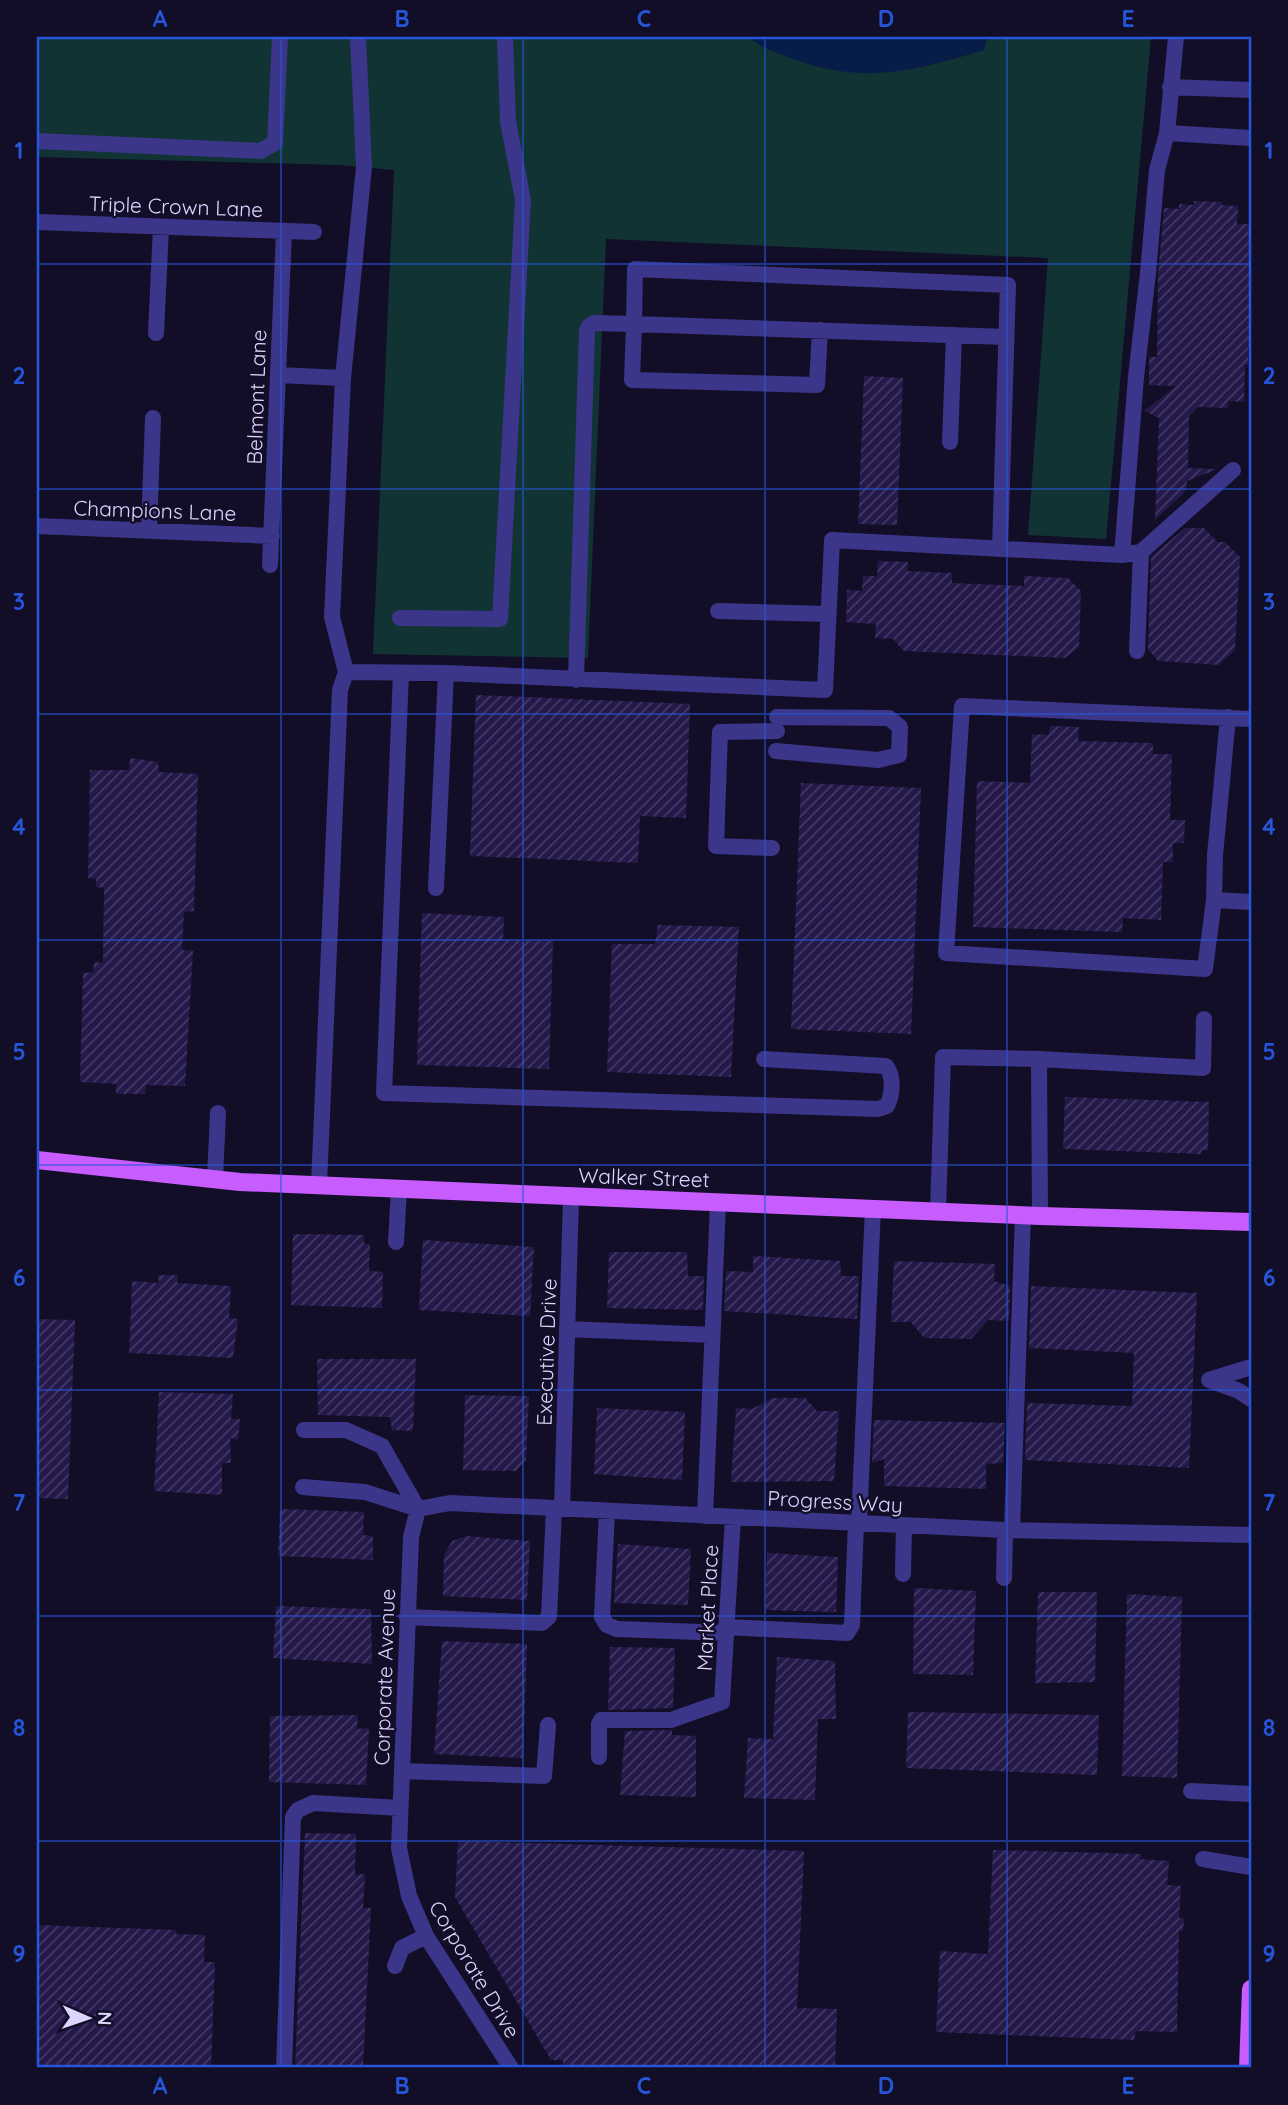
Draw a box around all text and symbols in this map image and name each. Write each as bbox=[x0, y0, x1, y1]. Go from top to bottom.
text: A bbox=[153, 4, 168, 33]
text: B bbox=[394, 4, 410, 33]
text: C bbox=[637, 4, 651, 33]
text: D bbox=[878, 4, 894, 33]
text: E bbox=[1121, 4, 1135, 33]
text: 1 bbox=[15, 136, 23, 165]
text: 1 bbox=[1265, 136, 1273, 165]
street label: Triple Crown Lane bbox=[88, 190, 264, 222]
street label: Belmont Lane bbox=[241, 329, 271, 465]
text: 2 bbox=[12, 361, 26, 390]
text: 2 bbox=[1262, 361, 1276, 390]
street label: Champions Lane bbox=[73, 494, 237, 526]
text: 3 bbox=[13, 587, 25, 616]
text: 3 bbox=[1263, 587, 1275, 616]
text: 4 bbox=[12, 812, 26, 841]
text: 4 bbox=[1262, 812, 1276, 841]
text: 5 bbox=[12, 1037, 26, 1066]
text: 5 bbox=[1262, 1037, 1276, 1066]
street label: Walker Street bbox=[578, 1162, 710, 1192]
text: 6 bbox=[13, 1263, 25, 1292]
text: 6 bbox=[1263, 1263, 1275, 1292]
street label: Executive Drive bbox=[530, 1278, 562, 1426]
street label: Progress Way bbox=[767, 1484, 903, 1518]
text: 7 bbox=[13, 1488, 26, 1517]
text: 7 bbox=[1263, 1488, 1276, 1517]
street label: Market Place bbox=[691, 1544, 723, 1672]
street label: Corporate Avenue bbox=[368, 1588, 400, 1766]
text: 8 bbox=[13, 1713, 25, 1742]
text: 8 bbox=[1263, 1713, 1275, 1742]
street label: Corporate Drive bbox=[424, 1896, 526, 2042]
text: 9 bbox=[12, 1939, 26, 1968]
text: 9 bbox=[1262, 1939, 1276, 1968]
north arrow bbox=[52, 1982, 122, 2052]
text: N bbox=[93, 2011, 117, 2026]
text: A bbox=[153, 2071, 168, 2100]
text: B bbox=[394, 2071, 410, 2100]
text: C bbox=[637, 2071, 651, 2100]
text: D bbox=[878, 2071, 894, 2100]
text: E bbox=[1121, 2071, 1135, 2100]

